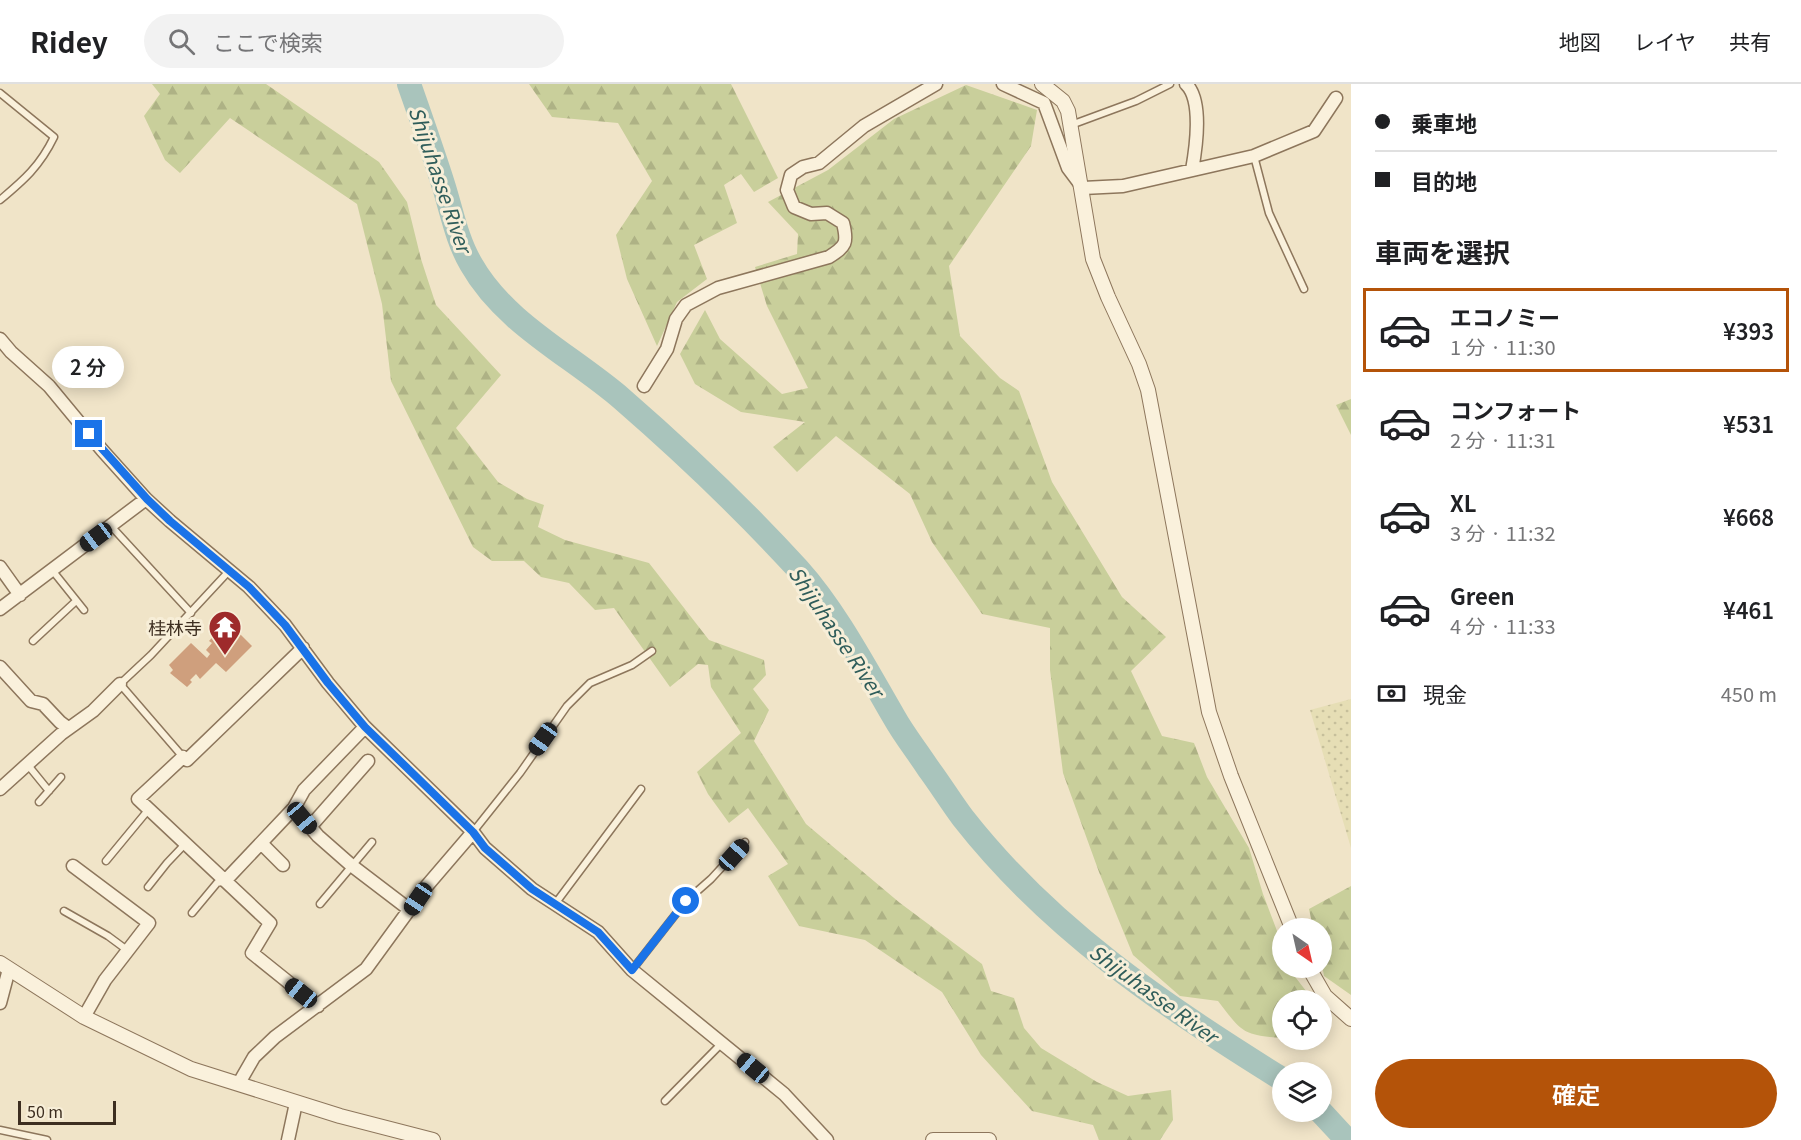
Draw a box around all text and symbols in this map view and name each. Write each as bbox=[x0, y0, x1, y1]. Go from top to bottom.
search box bbox=[144, 14, 564, 68]
text: Ridey bbox=[30, 21, 108, 61]
icon: search bbox=[165, 25, 198, 58]
text: ここで検索 bbox=[213, 25, 323, 57]
text: 地図 bbox=[1559, 26, 1601, 56]
text: レイヤ bbox=[1634, 26, 1696, 56]
text: 共有 bbox=[1729, 26, 1771, 56]
water label: Shijuhasse River bbox=[403, 102, 481, 259]
text: 乗車地 bbox=[1411, 106, 1477, 138]
text: 目的地 bbox=[1411, 164, 1477, 196]
text: 車両を選択 bbox=[1375, 232, 1510, 271]
text: エコノミー bbox=[1450, 300, 1560, 332]
icon: car bbox=[1378, 303, 1432, 357]
text: ¥393 bbox=[1723, 314, 1774, 346]
text: 1 分 · 11:30 bbox=[1450, 332, 1556, 361]
callout: 2 分 bbox=[53, 347, 125, 389]
text: 2 分 bbox=[70, 352, 106, 381]
text: コンフォート bbox=[1450, 393, 1581, 425]
icon: car bbox=[1378, 396, 1432, 450]
text: ¥531 bbox=[1723, 407, 1774, 439]
route end bbox=[75, 420, 102, 447]
text: 2 分 · 11:31 bbox=[1450, 425, 1556, 454]
text: XL bbox=[1450, 486, 1477, 518]
icon: car bbox=[1378, 489, 1432, 543]
text: ¥668 bbox=[1723, 500, 1774, 532]
text: 3 分 · 11:32 bbox=[1450, 518, 1556, 547]
car bbox=[76, 519, 116, 555]
water label: Shijuhasse River bbox=[782, 560, 893, 705]
text: Green bbox=[1450, 579, 1515, 611]
icon: car bbox=[1378, 582, 1432, 636]
text: ¥461 bbox=[1723, 593, 1774, 625]
temple icon: 桂林寺 bbox=[207, 609, 243, 656]
text: 4 分 · 11:33 bbox=[1450, 611, 1556, 640]
place label: 桂林寺 bbox=[148, 614, 202, 640]
icon: cash bbox=[1375, 677, 1408, 710]
text: 現金 bbox=[1423, 677, 1467, 709]
text: 450 m bbox=[1721, 679, 1777, 708]
car bbox=[525, 719, 561, 759]
car bbox=[284, 798, 320, 838]
car bbox=[715, 836, 753, 874]
car bbox=[400, 879, 436, 919]
route start bbox=[672, 887, 699, 914]
north arrow bbox=[1272, 918, 1332, 978]
map controls bbox=[1272, 918, 1332, 1122]
water label: Shijuhasse River bbox=[1084, 937, 1227, 1051]
car bbox=[281, 975, 321, 1011]
button: locate bbox=[1272, 990, 1332, 1050]
car bbox=[733, 1050, 773, 1086]
button: 確定 bbox=[1375, 1059, 1777, 1128]
button: layers bbox=[1272, 1062, 1332, 1122]
scale bar bbox=[18, 1098, 116, 1126]
text: 50 m bbox=[27, 1099, 63, 1123]

